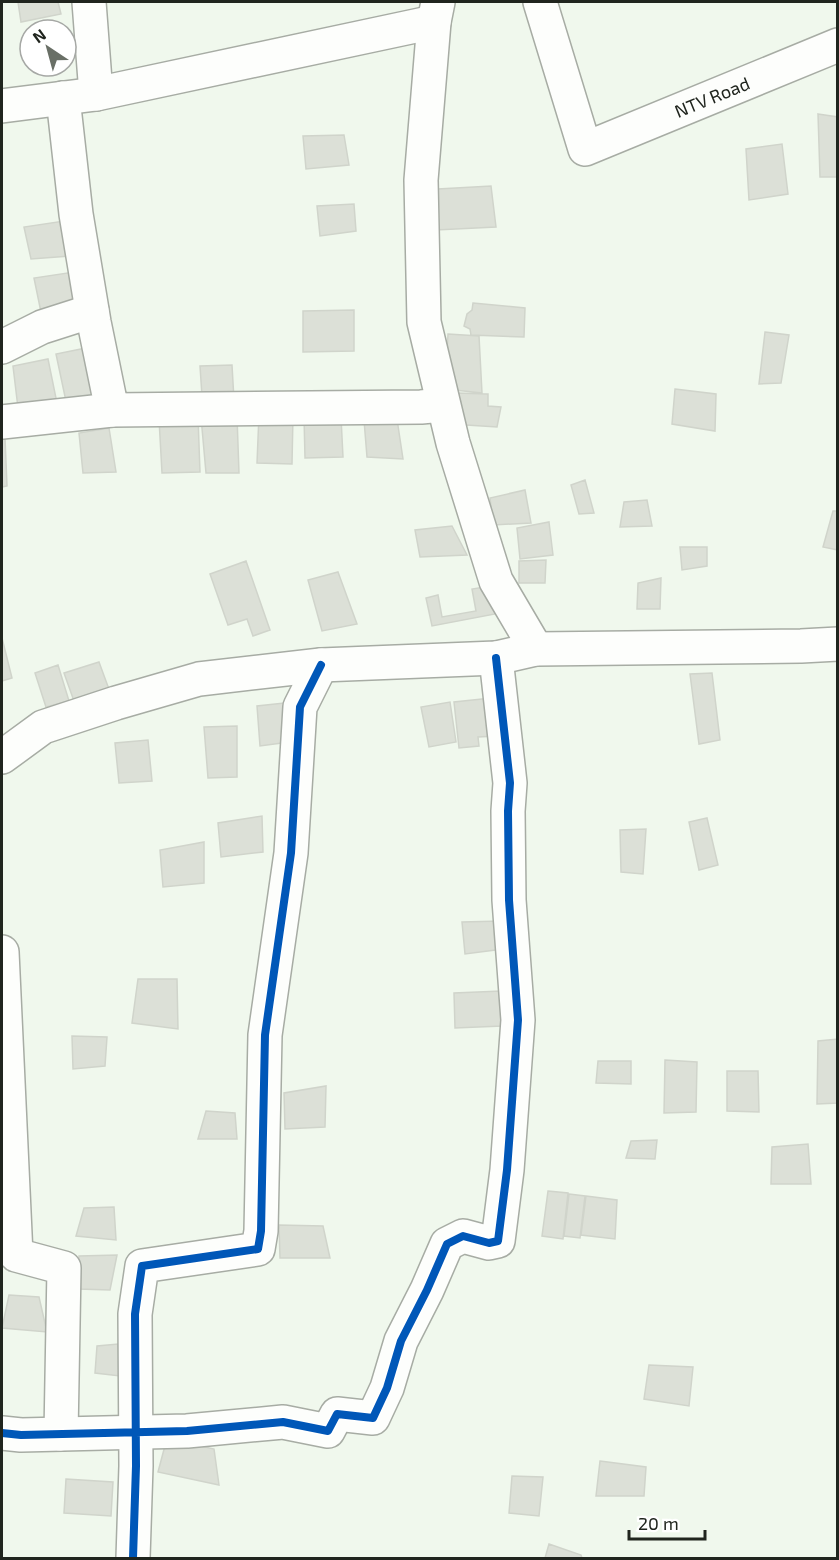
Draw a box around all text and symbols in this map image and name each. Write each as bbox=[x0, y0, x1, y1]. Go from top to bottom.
north arrow bbox=[18, 18, 78, 78]
text: N bbox=[29, 24, 49, 47]
street label: NTV Road bbox=[671, 72, 753, 122]
scale bar bbox=[629, 1503, 706, 1541]
text: 20 m bbox=[638, 1512, 679, 1534]

